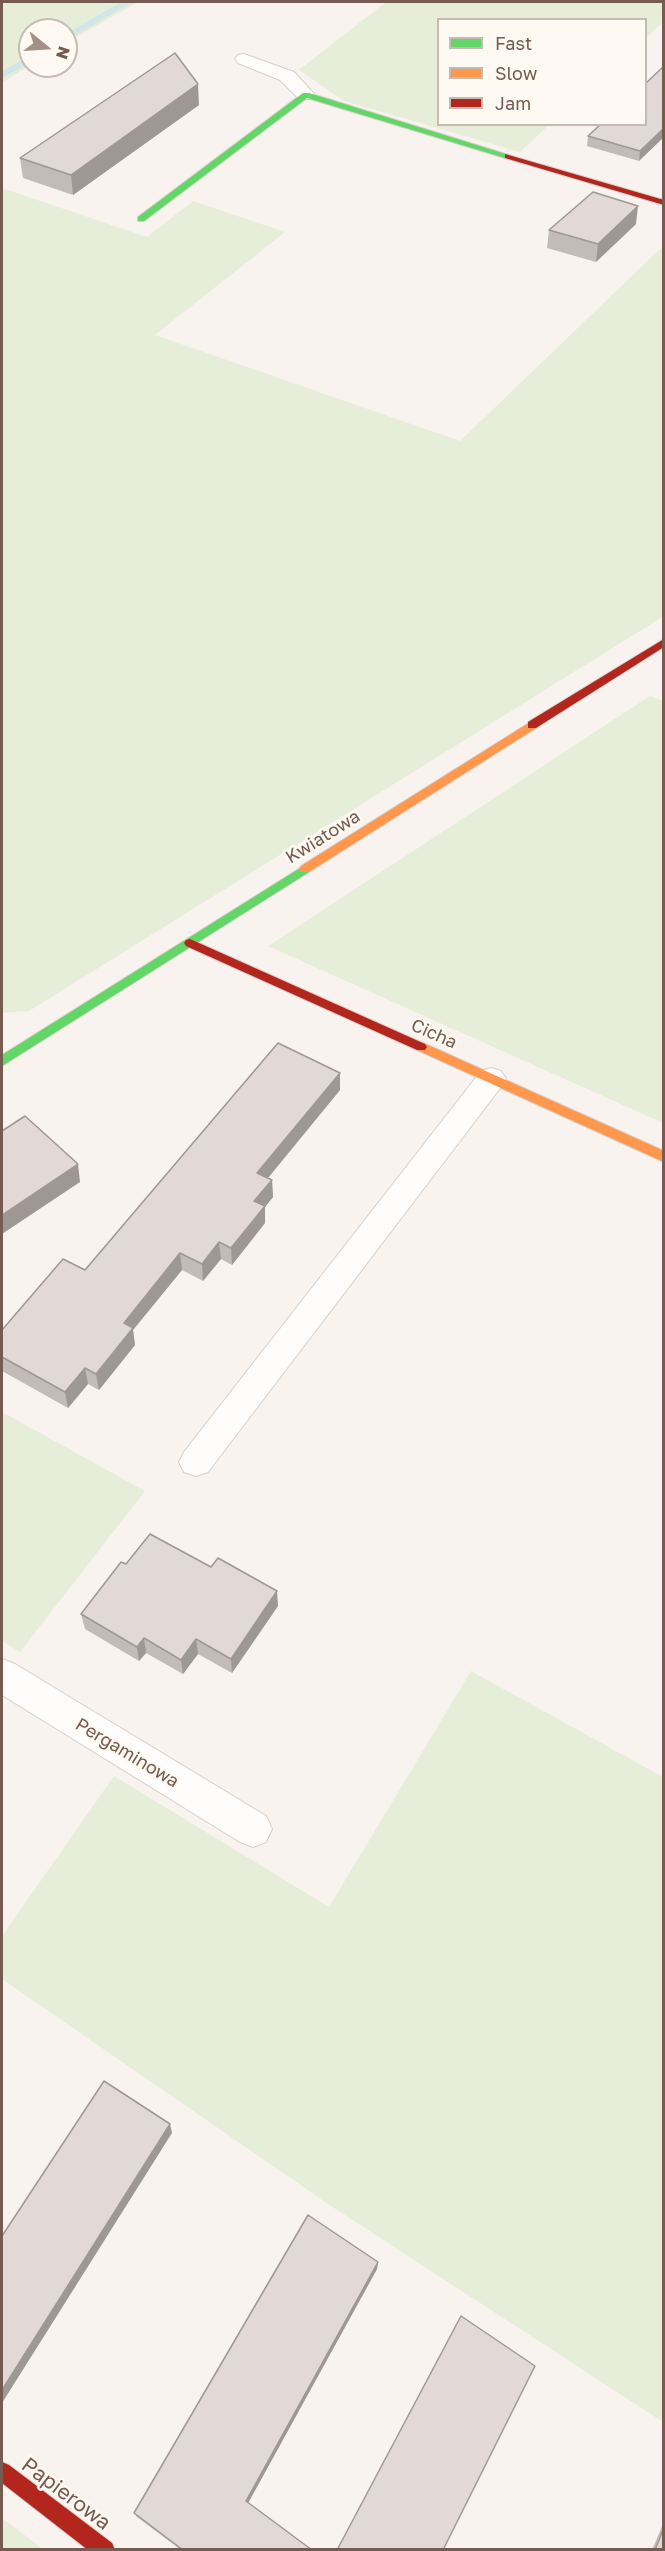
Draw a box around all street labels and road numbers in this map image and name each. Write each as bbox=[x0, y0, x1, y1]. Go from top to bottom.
street label: Kwiatowa bbox=[282, 806, 364, 868]
street label: Cicha bbox=[408, 1014, 460, 1054]
street label: Pergaminowa bbox=[71, 1714, 183, 1792]
street label: Papierowa bbox=[17, 2452, 115, 2536]

